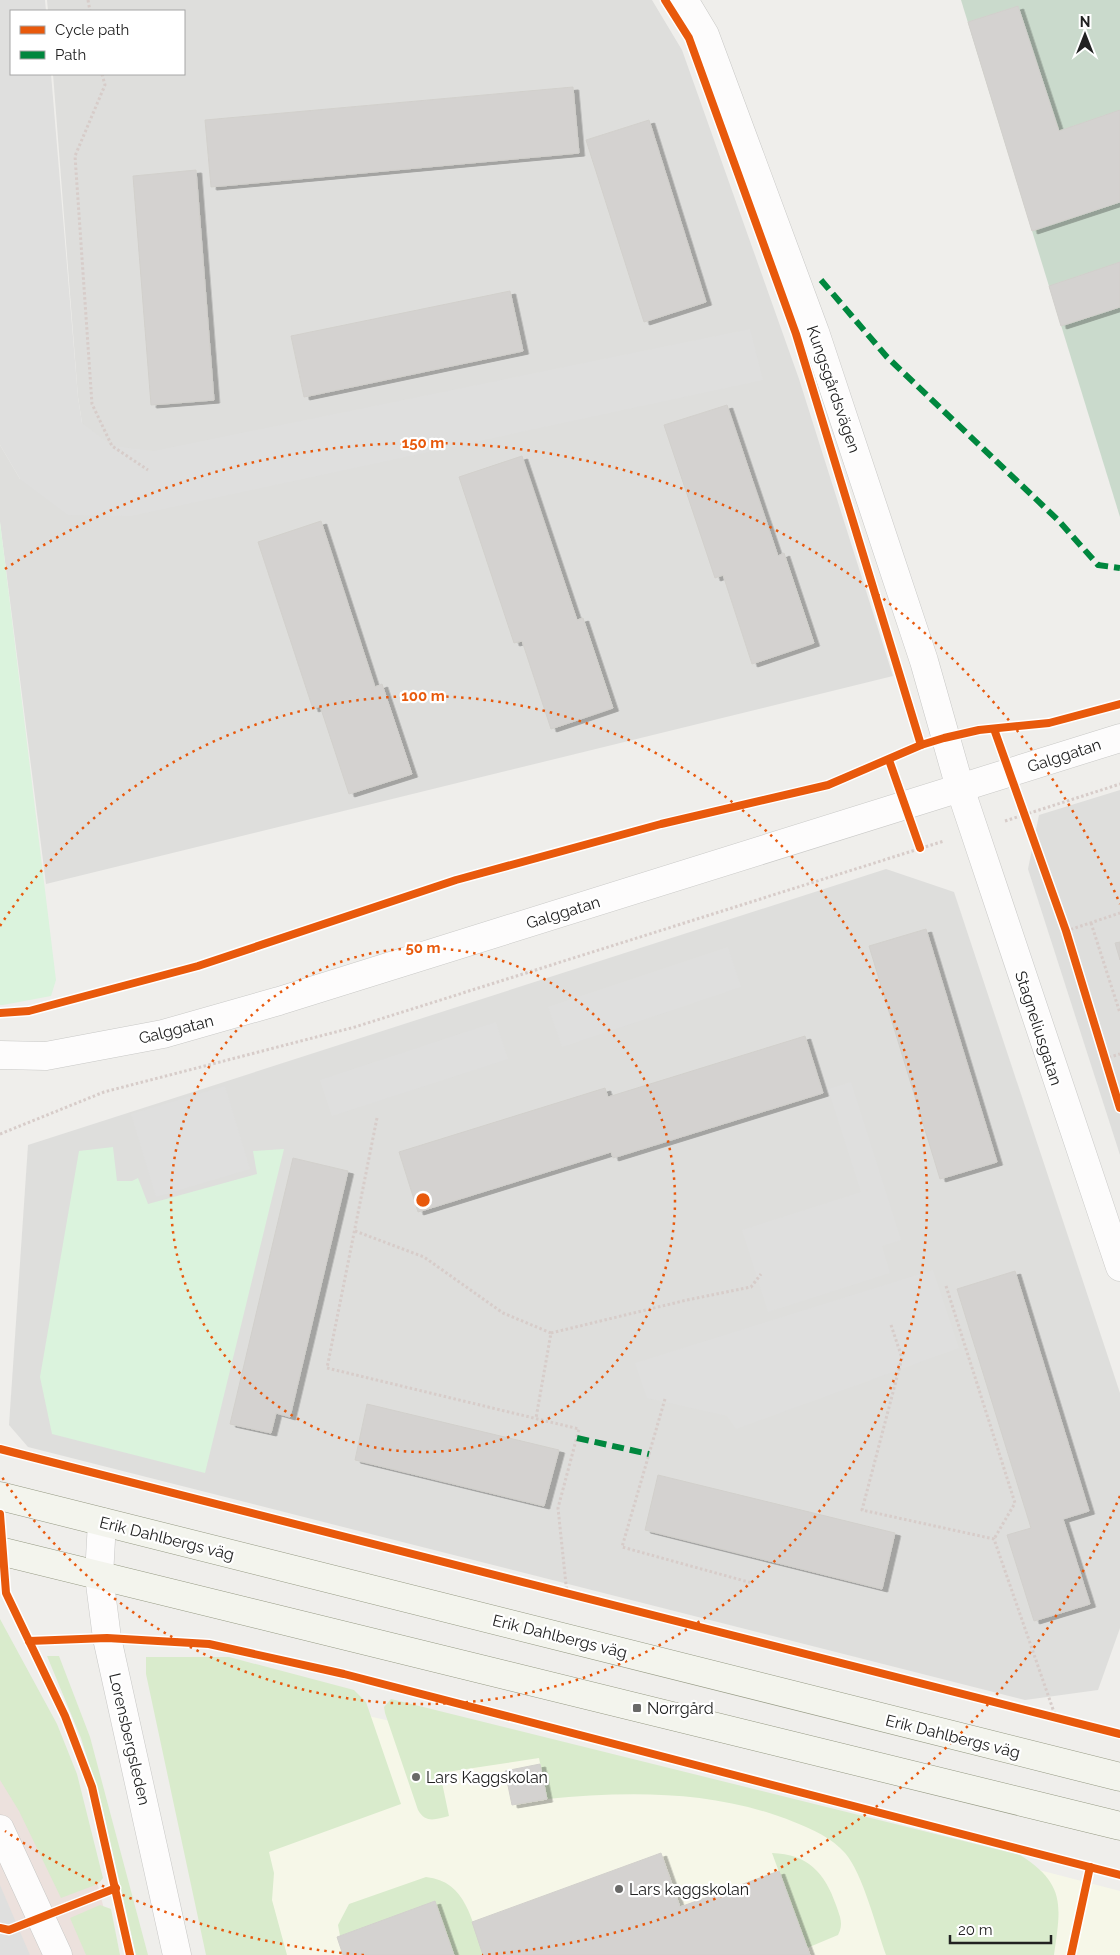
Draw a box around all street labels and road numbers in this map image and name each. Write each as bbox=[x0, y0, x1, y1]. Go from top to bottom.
street label: Kungsgårdsvägen bbox=[803, 323, 864, 455]
street label: Galggatan bbox=[1025, 735, 1103, 776]
street label: Galggatan bbox=[524, 892, 602, 933]
street label: Stagneliusgatan bbox=[1011, 968, 1066, 1088]
street label: Galggatan bbox=[137, 1011, 215, 1048]
street label: Erik Dahlbergs väg bbox=[98, 1513, 236, 1564]
street label: Erik Dahlbergs väg bbox=[491, 1611, 629, 1662]
street label: Lorensbergsleden bbox=[105, 1671, 154, 1807]
street label: Erik Dahlbergs väg bbox=[884, 1711, 1022, 1762]

